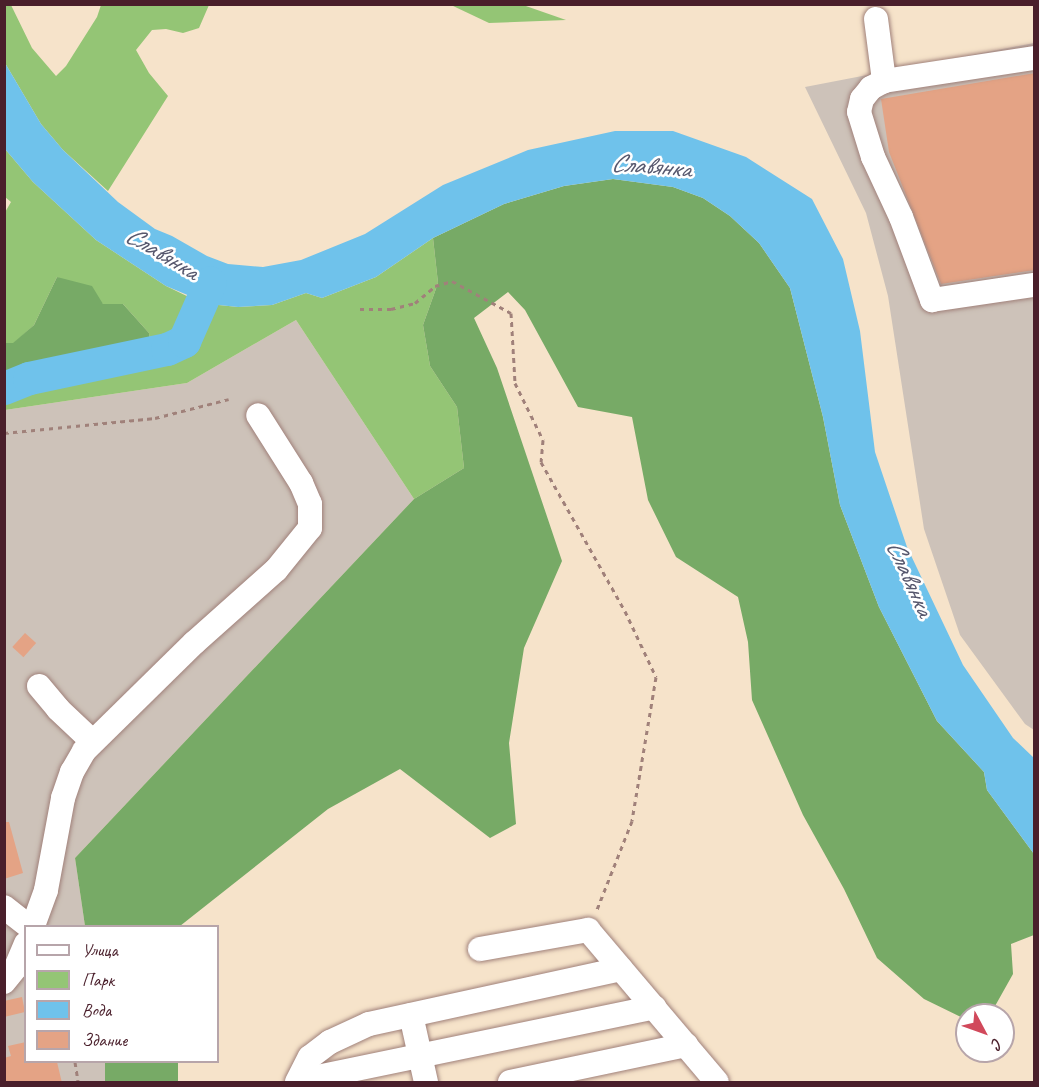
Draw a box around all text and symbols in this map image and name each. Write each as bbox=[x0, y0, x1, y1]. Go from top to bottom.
water label: Славянка bbox=[610, 147, 692, 185]
water label: Славянка bbox=[120, 219, 204, 287]
water label: Славянка bbox=[880, 535, 940, 621]
legend bbox=[24, 925, 219, 1063]
text: Улица bbox=[82, 939, 118, 961]
text: Парк bbox=[82, 969, 114, 991]
text: Вода bbox=[82, 999, 111, 1021]
north arrow bbox=[955, 1003, 1015, 1063]
text: Здание bbox=[82, 1029, 127, 1051]
text: С bbox=[987, 1034, 1007, 1053]

